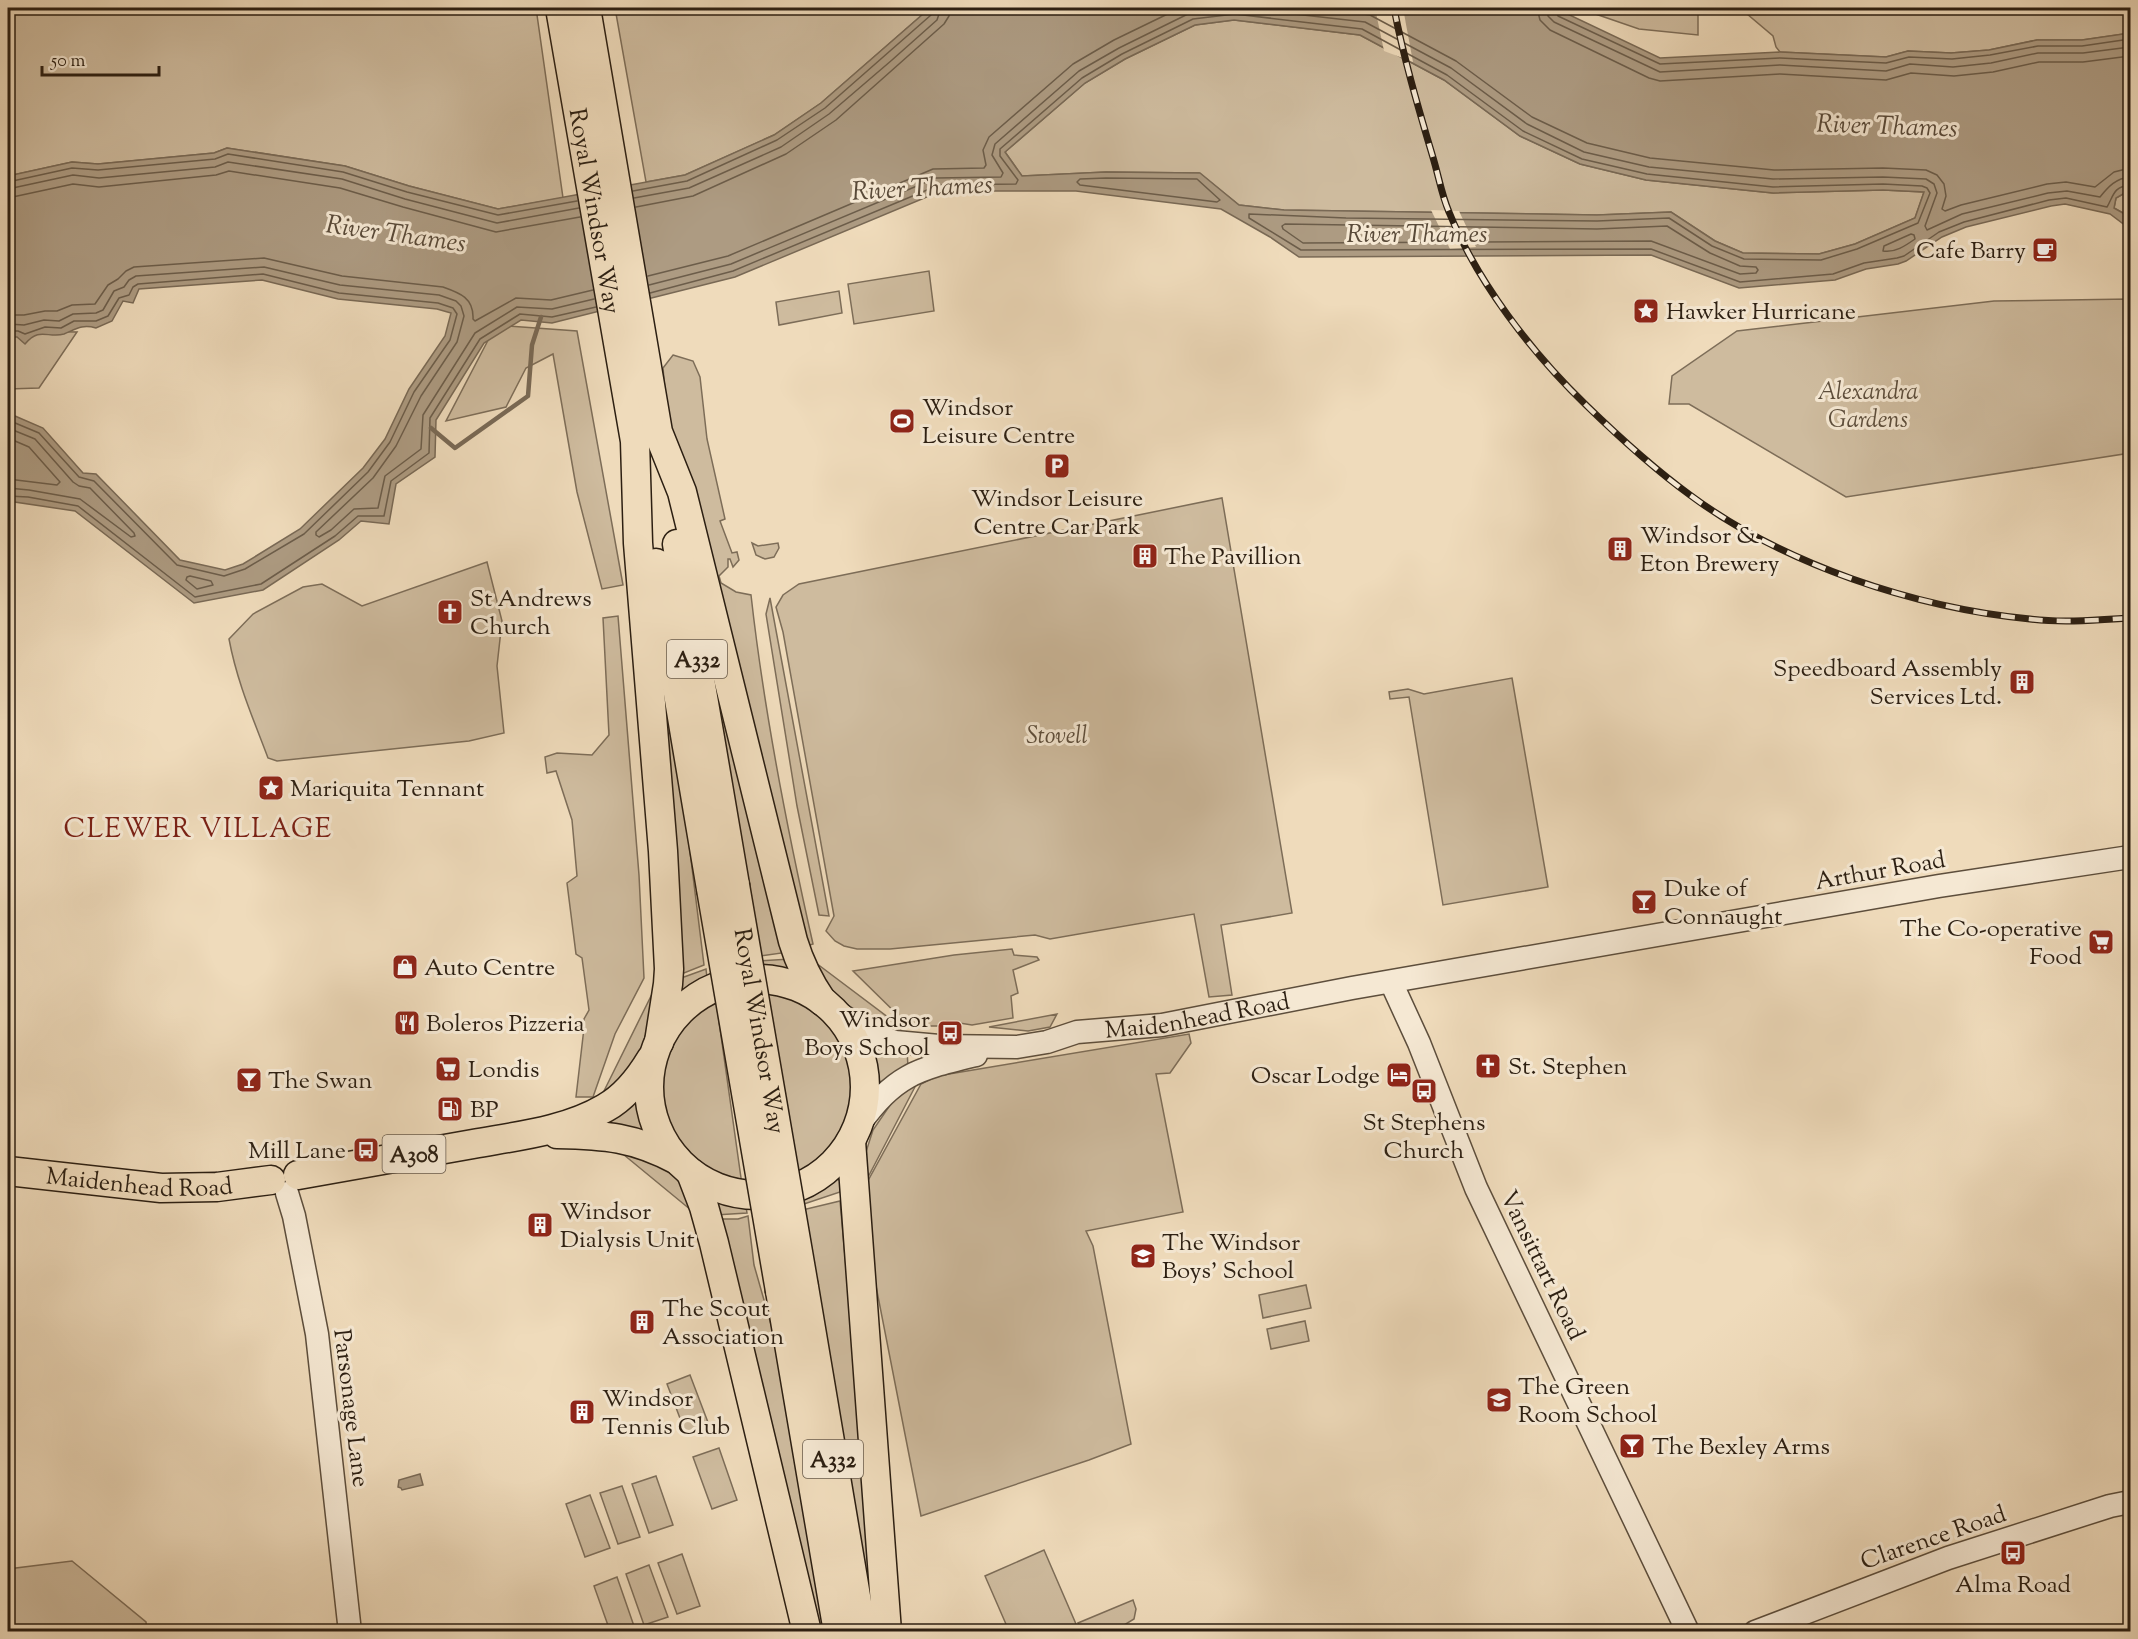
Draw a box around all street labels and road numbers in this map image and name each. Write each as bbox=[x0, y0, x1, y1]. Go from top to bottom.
street label: Royal Windsor Way bbox=[559, 106, 628, 317]
road number: A332 bbox=[667, 640, 727, 678]
street label: Arthur Road bbox=[1812, 844, 1949, 900]
street label: Royal Windsor Way bbox=[724, 926, 792, 1137]
street label: Maidenhead Road bbox=[1104, 985, 1293, 1049]
road number: A308 bbox=[382, 1135, 446, 1173]
street label: Maidenhead Road bbox=[44, 1160, 235, 1207]
street label: Vansittart Road bbox=[1490, 1185, 1592, 1347]
street label: Parsonage Lane bbox=[323, 1327, 377, 1489]
road number: A332 bbox=[803, 1440, 863, 1478]
street label: Clarence Road bbox=[1856, 1498, 2011, 1580]

